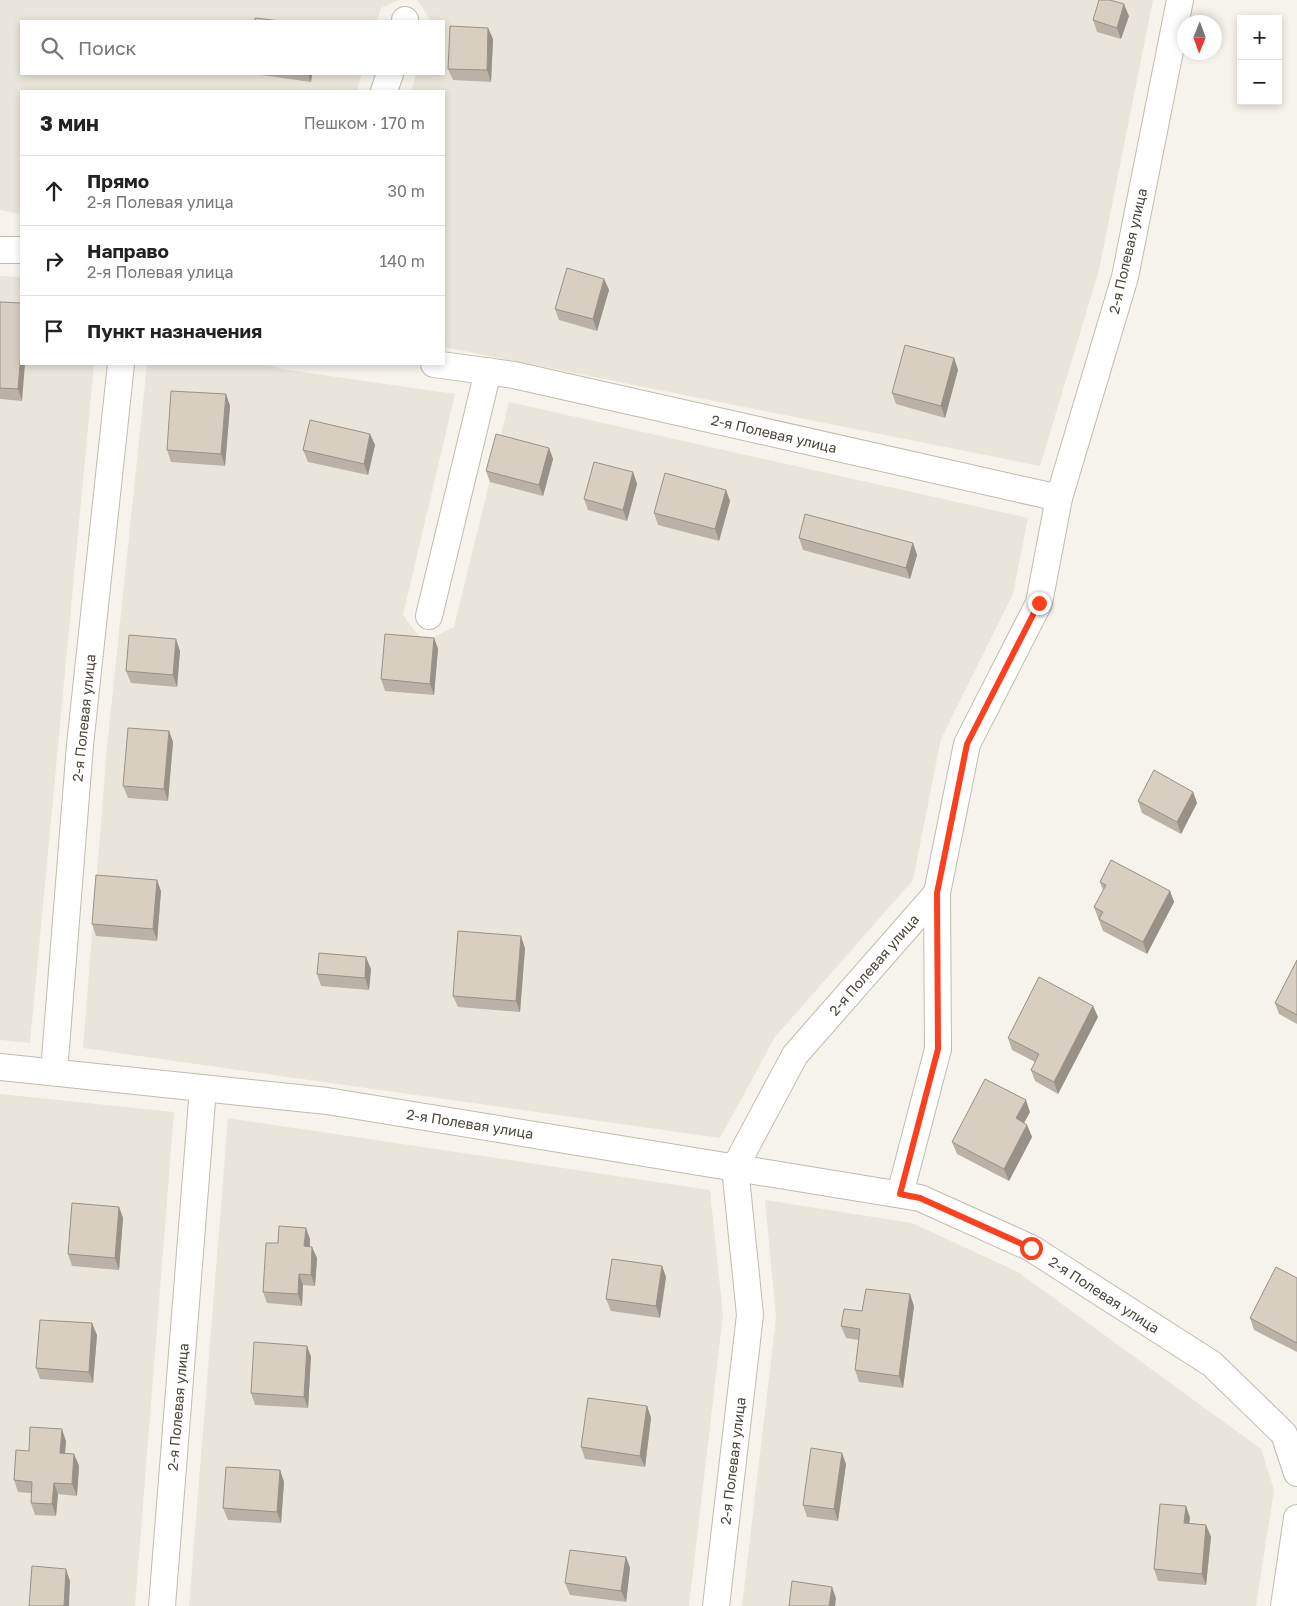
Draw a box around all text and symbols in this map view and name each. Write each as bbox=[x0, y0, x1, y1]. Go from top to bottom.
north arrow bbox=[1177, 15, 1222, 60]
map controls bbox=[1237, 15, 1282, 105]
button: + bbox=[1237, 15, 1282, 60]
search box bbox=[20, 20, 445, 75]
icon: search bbox=[38, 34, 66, 62]
text: Поиск bbox=[78, 36, 137, 59]
button: − bbox=[1237, 60, 1282, 105]
text: 3 мин bbox=[40, 110, 99, 136]
text: Пешком · 170 m bbox=[304, 113, 425, 133]
text: Прямо bbox=[87, 169, 149, 192]
icon: ahead bbox=[40, 177, 68, 205]
text: 30 m bbox=[388, 181, 425, 201]
street label: 2-я Полевая улица bbox=[1105, 186, 1150, 315]
text: 2-я Полевая улица bbox=[87, 192, 234, 212]
text: Направо bbox=[87, 239, 169, 262]
icon: right bbox=[40, 247, 68, 275]
text: 140 m bbox=[379, 251, 425, 271]
text: 2-я Полевая улица bbox=[87, 262, 234, 282]
icon: arrive bbox=[40, 317, 68, 345]
text: Пункт назначения bbox=[87, 319, 262, 342]
street label: 2-я Полевая улица bbox=[710, 411, 839, 456]
route end bbox=[1028, 592, 1051, 615]
street label: 2-я Полевая улица bbox=[68, 653, 99, 783]
street label: 2-я Полевая улица bbox=[825, 911, 922, 1019]
street label: 2-я Полевая улица bbox=[405, 1105, 535, 1142]
route start bbox=[1020, 1237, 1043, 1260]
street label: 2-я Полевая улица bbox=[1046, 1253, 1163, 1337]
street label: 2-я Полевая улица bbox=[163, 1342, 192, 1472]
street label: 2-я Полевая улица bbox=[716, 1396, 749, 1526]

